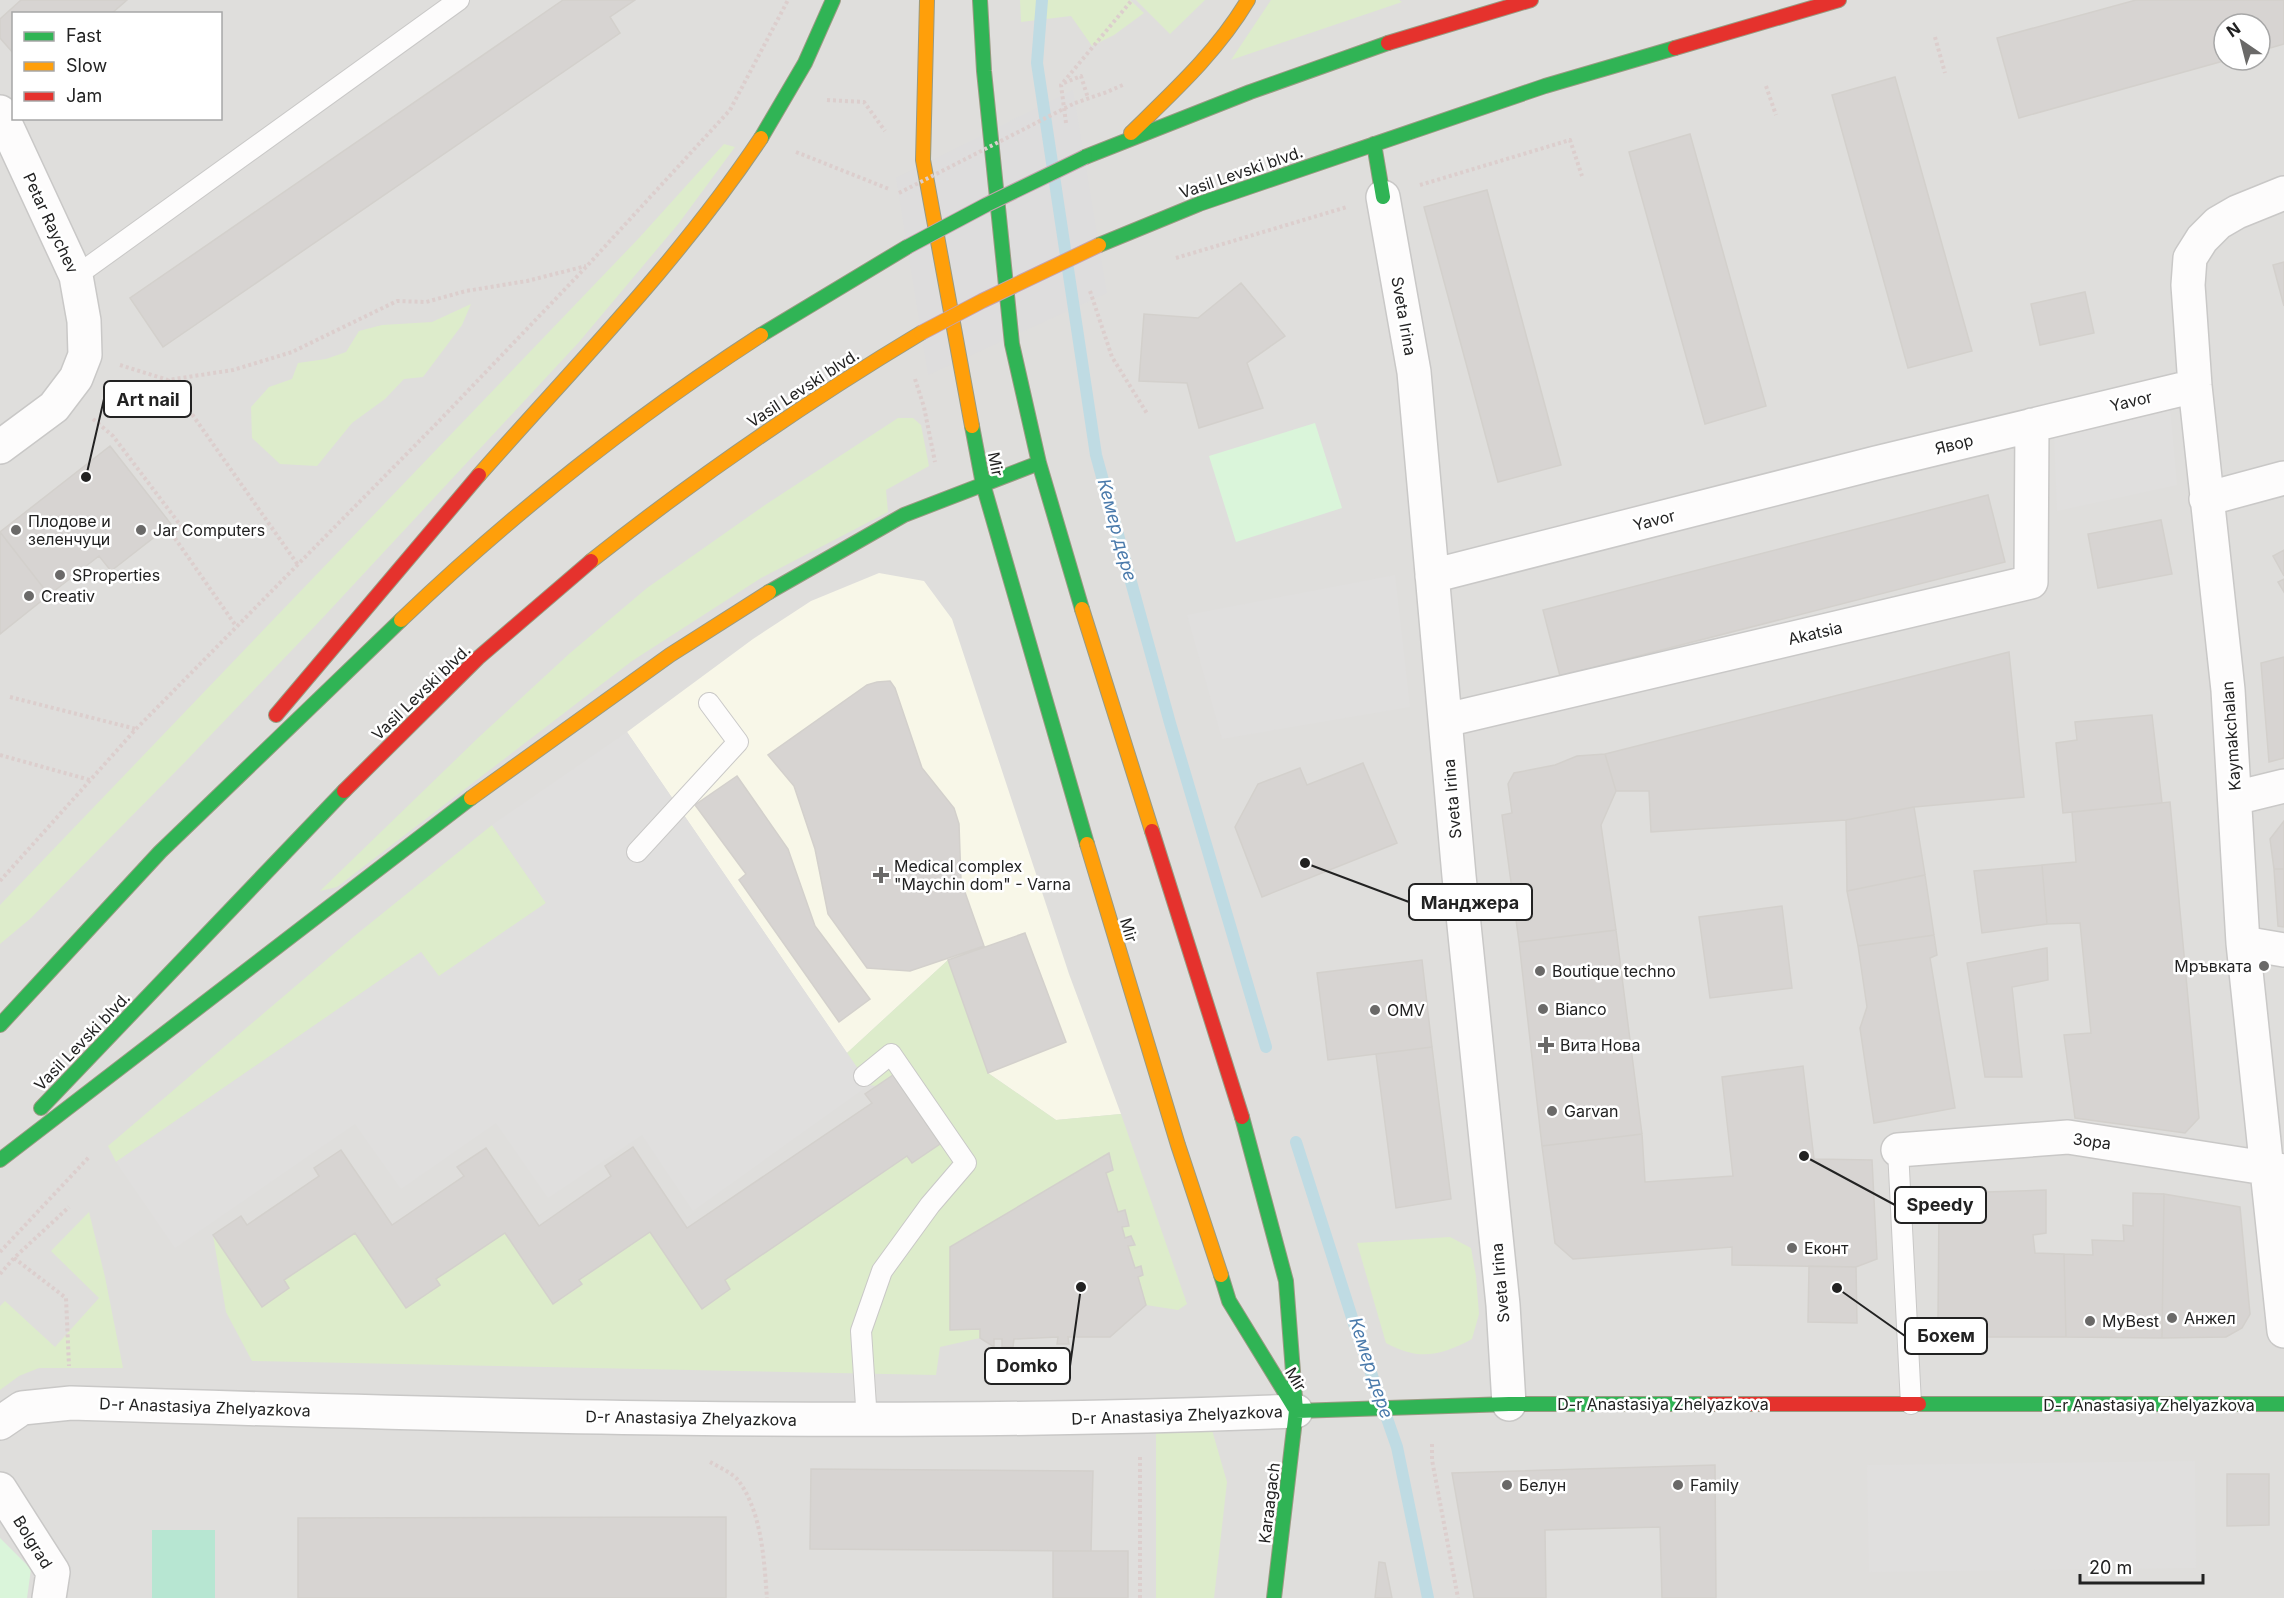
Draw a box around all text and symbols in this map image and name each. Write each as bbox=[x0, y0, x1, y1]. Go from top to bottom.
legend bbox=[12, 12, 222, 120]
north arrow bbox=[2212, 12, 2272, 72]
text: N bbox=[2223, 18, 2244, 41]
text: Fast bbox=[66, 25, 102, 46]
text: Slow bbox=[66, 55, 107, 76]
text: Jam bbox=[66, 85, 102, 106]
street label: Vasil Levski blvd. bbox=[1177, 141, 1305, 203]
street label: Petar Raychev bbox=[19, 170, 83, 276]
street label: Sveta Irina bbox=[1387, 275, 1421, 357]
street label: Vasil Levski blvd. bbox=[743, 344, 863, 432]
callout: Art nail bbox=[104, 381, 191, 417]
street label: Yavor bbox=[2108, 386, 2154, 416]
text: Art nail bbox=[116, 389, 180, 410]
street label: Явор bbox=[1933, 430, 1975, 458]
street label: Mir bbox=[984, 450, 1008, 478]
water label: Кемер дере bbox=[1094, 476, 1141, 583]
street label: Yavor bbox=[1631, 505, 1677, 535]
place label: Плодове и зеленчуци bbox=[28, 511, 111, 549]
place label: Jar Computers bbox=[153, 520, 265, 540]
marker: Плодове и зеленчуци bbox=[9, 523, 23, 537]
marker: Jar Computers bbox=[134, 523, 148, 537]
place label: SProperties bbox=[72, 565, 160, 585]
marker: SProperties bbox=[53, 568, 67, 582]
place label: Creativ bbox=[41, 586, 95, 606]
marker: Creativ bbox=[22, 589, 36, 603]
street label: Akatsia bbox=[1786, 617, 1844, 649]
street label: Vasil Levski blvd. bbox=[368, 640, 474, 744]
street label: Kaymakchalan bbox=[2217, 681, 2245, 791]
street label: Sveta Irina bbox=[1439, 758, 1465, 840]
place label: Medical complex "Maychin dom" - Varna bbox=[894, 856, 1071, 894]
marker: Medical complex "Maychin dom" - Varna bbox=[872, 866, 890, 884]
callout: Манджера bbox=[1409, 884, 1532, 920]
text: Манджера bbox=[1421, 892, 1519, 913]
street label: Mir bbox=[1116, 915, 1142, 945]
place label: Мръвката bbox=[2174, 956, 2252, 976]
marker: Мръвката bbox=[2257, 959, 2271, 973]
place label: Boutique techno bbox=[1552, 961, 1676, 981]
marker: Boutique techno bbox=[1533, 964, 1547, 978]
street label: Vasil Levski blvd. bbox=[30, 988, 134, 1094]
place label: Bianco bbox=[1555, 999, 1607, 1019]
place label: OMV bbox=[1387, 1000, 1425, 1020]
marker: Bianco bbox=[1536, 1002, 1550, 1016]
marker: OMV bbox=[1368, 1003, 1382, 1017]
place label: Вита Нова bbox=[1560, 1035, 1640, 1055]
marker: Вита Нова bbox=[1537, 1036, 1555, 1054]
place label: Garvan bbox=[1564, 1101, 1619, 1121]
marker: Garvan bbox=[1545, 1104, 1559, 1118]
street label: Зора bbox=[2072, 1128, 2112, 1154]
callout: Speedy bbox=[1895, 1187, 1986, 1223]
text: Speedy bbox=[1907, 1194, 1974, 1215]
place label: Еконт bbox=[1804, 1238, 1849, 1258]
marker: Еконт bbox=[1785, 1241, 1799, 1255]
street label: Sveta Irina bbox=[1487, 1242, 1513, 1324]
place label: Анжел bbox=[2184, 1308, 2236, 1328]
place label: MyBest bbox=[2102, 1311, 2159, 1331]
marker: Анжел bbox=[2165, 1311, 2179, 1325]
marker: MyBest bbox=[2083, 1314, 2097, 1328]
water label: Кемер дере bbox=[1345, 1315, 1398, 1421]
callout: Бохем bbox=[1905, 1318, 1987, 1354]
text: Бохем bbox=[1917, 1325, 1975, 1346]
callout: Domko bbox=[985, 1348, 1070, 1384]
text: Domko bbox=[996, 1355, 1058, 1376]
street label: Mir bbox=[1281, 1363, 1311, 1395]
street label: D-r Anastasiya Zhelyazkova bbox=[99, 1393, 311, 1421]
street label: D-r Anastasiya Zhelyazkova bbox=[1557, 1394, 1769, 1414]
street label: D-r Anastasiya Zhelyazkova bbox=[2043, 1395, 2255, 1415]
street label: D-r Anastasiya Zhelyazkova bbox=[1071, 1401, 1283, 1429]
street label: D-r Anastasiya Zhelyazkova bbox=[585, 1406, 797, 1430]
street label: Karaagach bbox=[1254, 1462, 1284, 1544]
place label: Белун bbox=[1519, 1475, 1566, 1495]
place label: Family bbox=[1690, 1475, 1739, 1495]
marker: Белун bbox=[1500, 1478, 1514, 1492]
marker: Family bbox=[1671, 1478, 1685, 1492]
street label: Bolgrad bbox=[9, 1512, 57, 1572]
scale bar bbox=[2080, 1547, 2203, 1585]
text: 20 m bbox=[2089, 1557, 2132, 1578]

